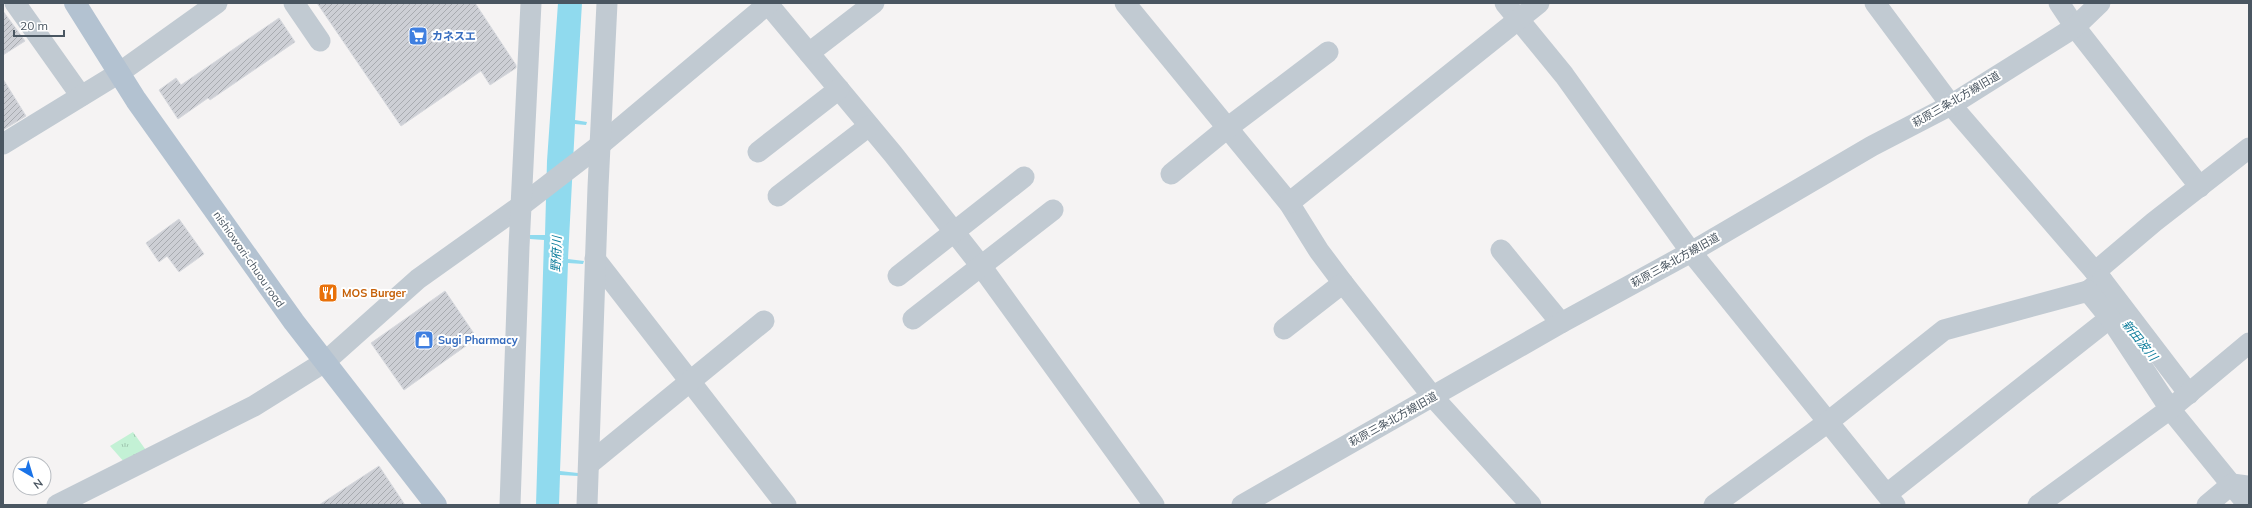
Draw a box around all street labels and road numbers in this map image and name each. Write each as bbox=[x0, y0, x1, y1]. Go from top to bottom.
street label: 萩原三条北方線旧道 bbox=[1910, 68, 2002, 130]
street label: nishiowari-chuou road bbox=[210, 208, 288, 310]
street label: 萩原三条北方線旧道 bbox=[1628, 230, 1722, 290]
street label: 萩原三条北方線旧道 bbox=[1346, 389, 1440, 449]

